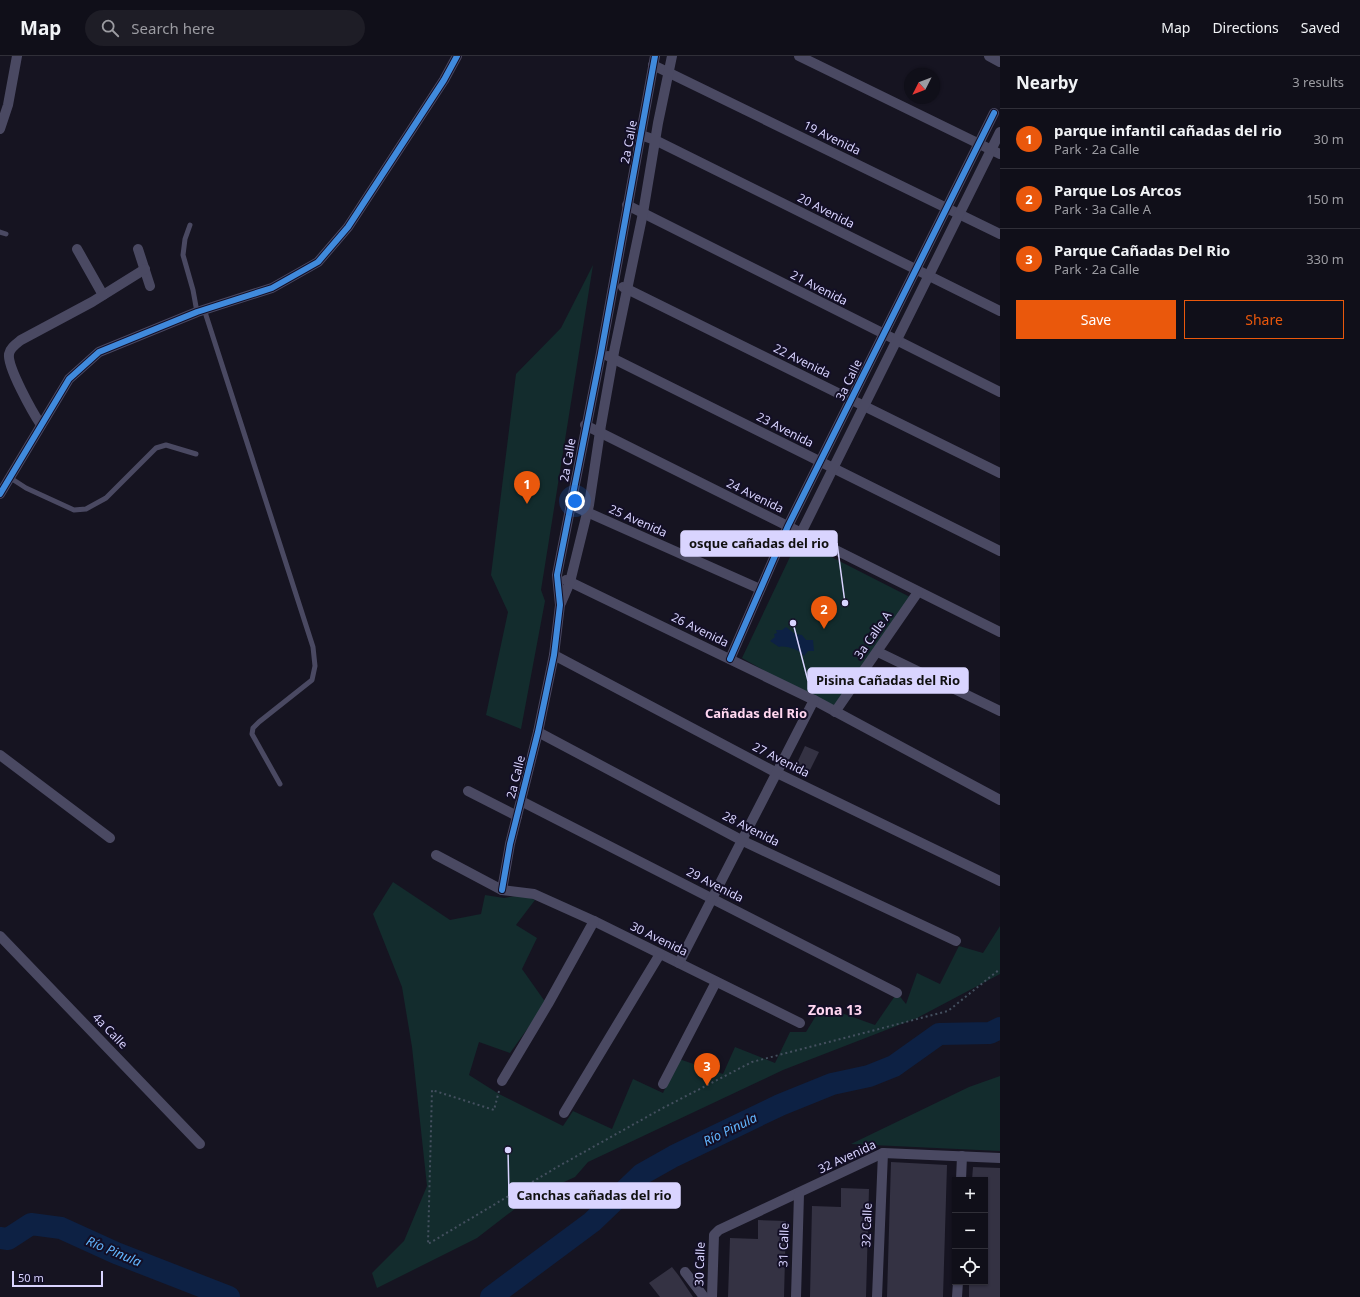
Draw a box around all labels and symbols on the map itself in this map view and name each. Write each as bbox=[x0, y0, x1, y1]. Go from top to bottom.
north arrow bbox=[904, 68, 940, 104]
street label: 19 Avenida bbox=[801, 116, 864, 159]
street label: 2a Calle bbox=[616, 118, 641, 165]
street label: 20 Avenida bbox=[795, 189, 858, 232]
street label: 21 Avenida bbox=[788, 266, 851, 309]
street label: 22 Avenida bbox=[771, 339, 834, 382]
street label: 3a Calle bbox=[831, 356, 866, 403]
street label: 23 Avenida bbox=[754, 408, 817, 451]
street label: 2a Calle bbox=[555, 437, 580, 483]
pin: 1 bbox=[514, 471, 540, 504]
street label: 24 Avenida bbox=[724, 474, 787, 517]
your location bbox=[565, 491, 585, 511]
street label: 25 Avenida bbox=[606, 500, 670, 541]
callout: osque cañadas del rio bbox=[681, 531, 837, 556]
text: osque cañadas del rio bbox=[689, 534, 829, 552]
pin: 2 bbox=[811, 596, 837, 629]
street label: 3a Calle A bbox=[850, 607, 895, 662]
street label: 26 Avenida bbox=[669, 608, 732, 651]
callout: Pisina Cañadas del Rio bbox=[808, 668, 968, 693]
text: Pisina Cañadas del Rio bbox=[816, 671, 960, 689]
district label: Cañadas del Rio bbox=[705, 704, 807, 722]
street label: 27 Avenida bbox=[750, 738, 813, 781]
street label: 2a Calle bbox=[502, 753, 529, 800]
street label: 28 Avenida bbox=[720, 807, 783, 850]
street label: 29 Avenida bbox=[684, 863, 747, 906]
street label: 30 Avenida bbox=[628, 917, 691, 960]
district label: Zona 13 bbox=[808, 1000, 862, 1019]
street label: 4a Calle bbox=[89, 1009, 132, 1053]
pin: 3 bbox=[694, 1053, 720, 1086]
water label: Río Pinula bbox=[700, 1108, 761, 1150]
street label: 32 Avenida bbox=[815, 1136, 878, 1177]
callout: Canchas cañadas del rio bbox=[509, 1183, 680, 1208]
text: Canchas cañadas del rio bbox=[516, 1186, 672, 1204]
street label: 32 Calle bbox=[857, 1202, 876, 1247]
street label: 31 Calle bbox=[774, 1222, 793, 1267]
water label: Río Pinula bbox=[84, 1231, 145, 1271]
street label: 30 Calle bbox=[690, 1241, 709, 1286]
scale bar bbox=[12, 1269, 103, 1288]

